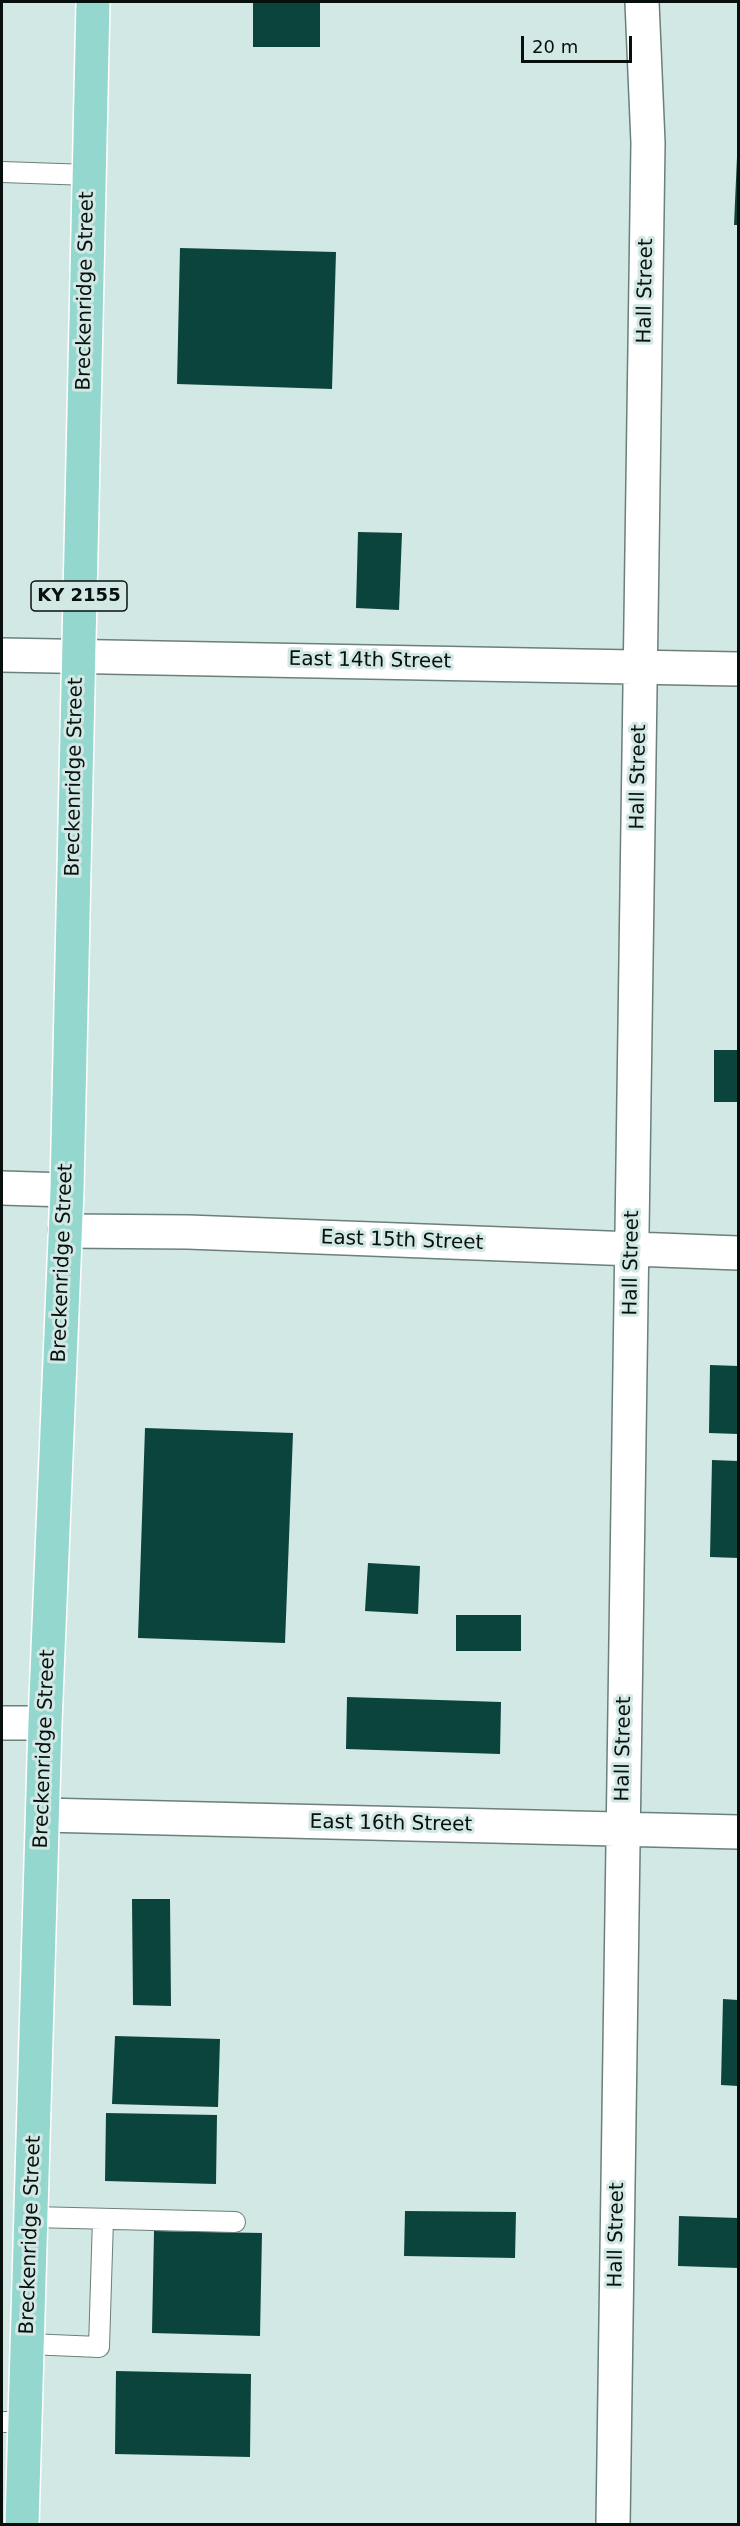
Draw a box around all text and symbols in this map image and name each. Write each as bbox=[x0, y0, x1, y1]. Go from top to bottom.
scale bar bbox=[524, 24, 635, 62]
text: 20 m bbox=[532, 36, 578, 57]
street label: Breckenridge Street bbox=[72, 191, 100, 391]
street label: Hall Street bbox=[633, 238, 659, 344]
road number: KY 2155 bbox=[31, 581, 127, 611]
street label: East 14th Street bbox=[288, 648, 452, 674]
street label: Breckenridge Street bbox=[61, 677, 89, 877]
street label: Hall Street bbox=[626, 724, 652, 830]
street label: Breckenridge Street bbox=[48, 1163, 78, 1363]
street label: Hall Street bbox=[619, 1210, 645, 1316]
street label: East 15th Street bbox=[320, 1226, 484, 1256]
street label: Breckenridge Street bbox=[30, 1649, 60, 1849]
street label: Hall Street bbox=[611, 1696, 637, 1802]
street label: East 16th Street bbox=[309, 1811, 473, 1837]
street label: Breckenridge Street bbox=[16, 2135, 46, 2335]
street label: Hall Street bbox=[604, 2182, 630, 2288]

